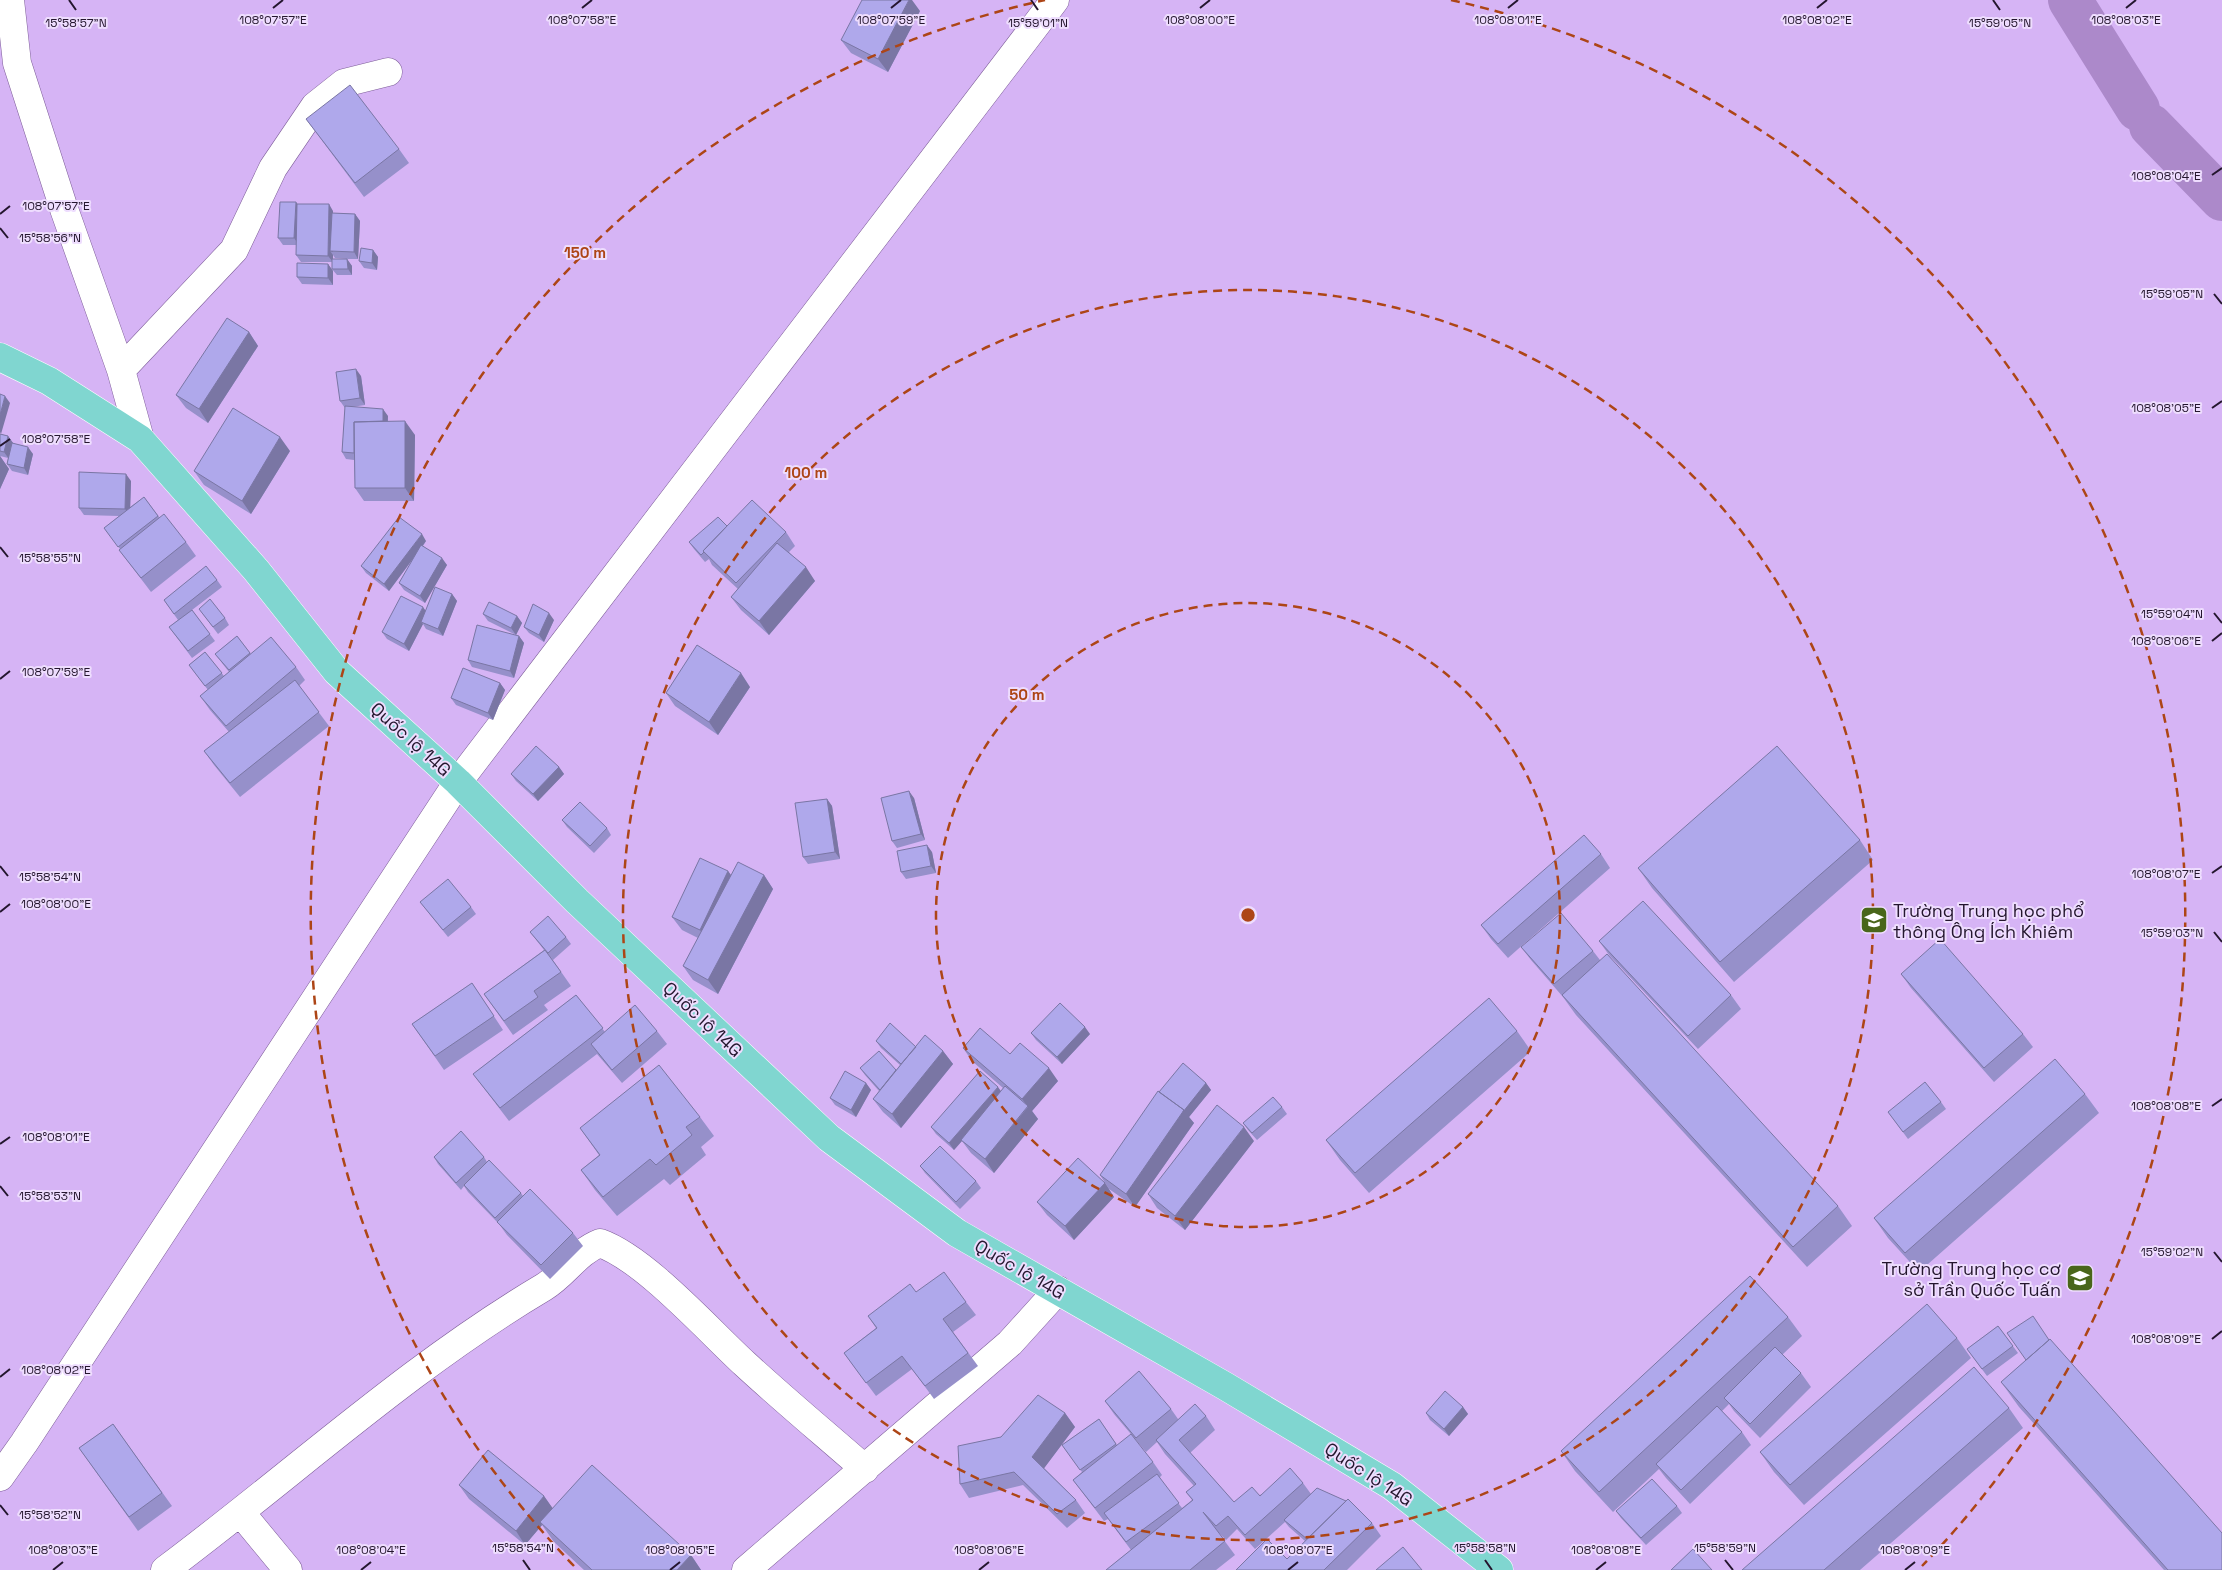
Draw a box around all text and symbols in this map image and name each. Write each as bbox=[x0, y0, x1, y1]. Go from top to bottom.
text: 108°07'57"E bbox=[239, 12, 307, 28]
text: 108°07'58"E bbox=[548, 12, 617, 28]
text: 108°07'59"E bbox=[857, 12, 925, 28]
text: 108°08'00"E bbox=[1165, 12, 1235, 28]
text: 108°08'01"E bbox=[1474, 12, 1542, 28]
text: 108°08'02"E bbox=[1782, 12, 1852, 28]
text: 108°08'03"E bbox=[2091, 12, 2161, 28]
text: 15°58'57"N bbox=[45, 15, 107, 31]
text: 15°59'01"N bbox=[1008, 15, 1068, 31]
text: 15°59'05"N bbox=[1969, 15, 2031, 31]
text: 108°08'04"E bbox=[2131, 168, 2201, 184]
text: 108°07'57"E bbox=[22, 198, 90, 214]
text: 15°58'56"N bbox=[19, 230, 81, 246]
text: 150 m bbox=[564, 243, 606, 262]
text: 15°59'05"N bbox=[2141, 286, 2203, 302]
text: 108°08'05"E bbox=[2131, 400, 2201, 416]
text: 108°07'58"E bbox=[22, 431, 91, 447]
text: 100 m bbox=[785, 463, 827, 482]
text: 15°58'55"N bbox=[19, 550, 81, 566]
text: 15°59'04"N bbox=[2141, 606, 2203, 622]
text: 108°08'06"E bbox=[2131, 633, 2201, 649]
text: 108°07'59"E bbox=[22, 664, 90, 680]
text: 50 m bbox=[1009, 685, 1045, 704]
street label: Quốc lộ 14G bbox=[366, 697, 456, 781]
text: 108°08'07"E bbox=[2131, 866, 2201, 882]
text: 15°58'54"N bbox=[19, 869, 81, 885]
text: 108°08'00"E bbox=[21, 896, 91, 912]
place label: Trường Trung học phổ thông Ông Ích Khiêm bbox=[1893, 899, 2084, 943]
school or university icon: Trường Trung học phổ thông Ông Ích Khiêm bbox=[1859, 905, 1889, 935]
centre of rings bbox=[1239, 906, 1257, 924]
text: 15°59'03"N bbox=[2141, 925, 2203, 941]
street label: Quốc lộ 14G bbox=[658, 976, 748, 1062]
text: 108°08'08"E bbox=[2131, 1098, 2201, 1114]
text: 108°08'01"E bbox=[22, 1129, 90, 1145]
text: 15°58'53"N bbox=[19, 1188, 81, 1204]
street label: Quốc lộ 14G bbox=[971, 1234, 1069, 1304]
text: 15°59'02"N bbox=[2141, 1244, 2203, 1260]
place label: Trường Trung học cơ sở Trần Quốc Tuấn bbox=[1882, 1257, 2061, 1301]
school or university icon: Trường Trung học cơ sở Trần Quốc Tuấn bbox=[2065, 1263, 2095, 1293]
text: 108°08'09"E bbox=[2131, 1331, 2201, 1347]
text: 108°08'02"E bbox=[21, 1362, 91, 1378]
street label: Quốc lộ 14G bbox=[1321, 1437, 1417, 1511]
text: 15°58'52"N bbox=[19, 1507, 81, 1523]
text: 15°58'54"N bbox=[492, 1540, 554, 1556]
text: 15°58'58"N bbox=[1454, 1540, 1516, 1556]
text: 15°58'59"N bbox=[1694, 1540, 1756, 1556]
text: 108°08'03"E bbox=[28, 1542, 98, 1558]
text: 108°08'04"E bbox=[336, 1542, 406, 1558]
text: 108°08'05"E bbox=[645, 1542, 715, 1558]
text: 108°08'06"E bbox=[954, 1542, 1024, 1558]
text: 108°08'07"E bbox=[1263, 1542, 1333, 1558]
text: 108°08'08"E bbox=[1571, 1542, 1641, 1558]
text: 108°08'09"E bbox=[1880, 1542, 1950, 1558]

